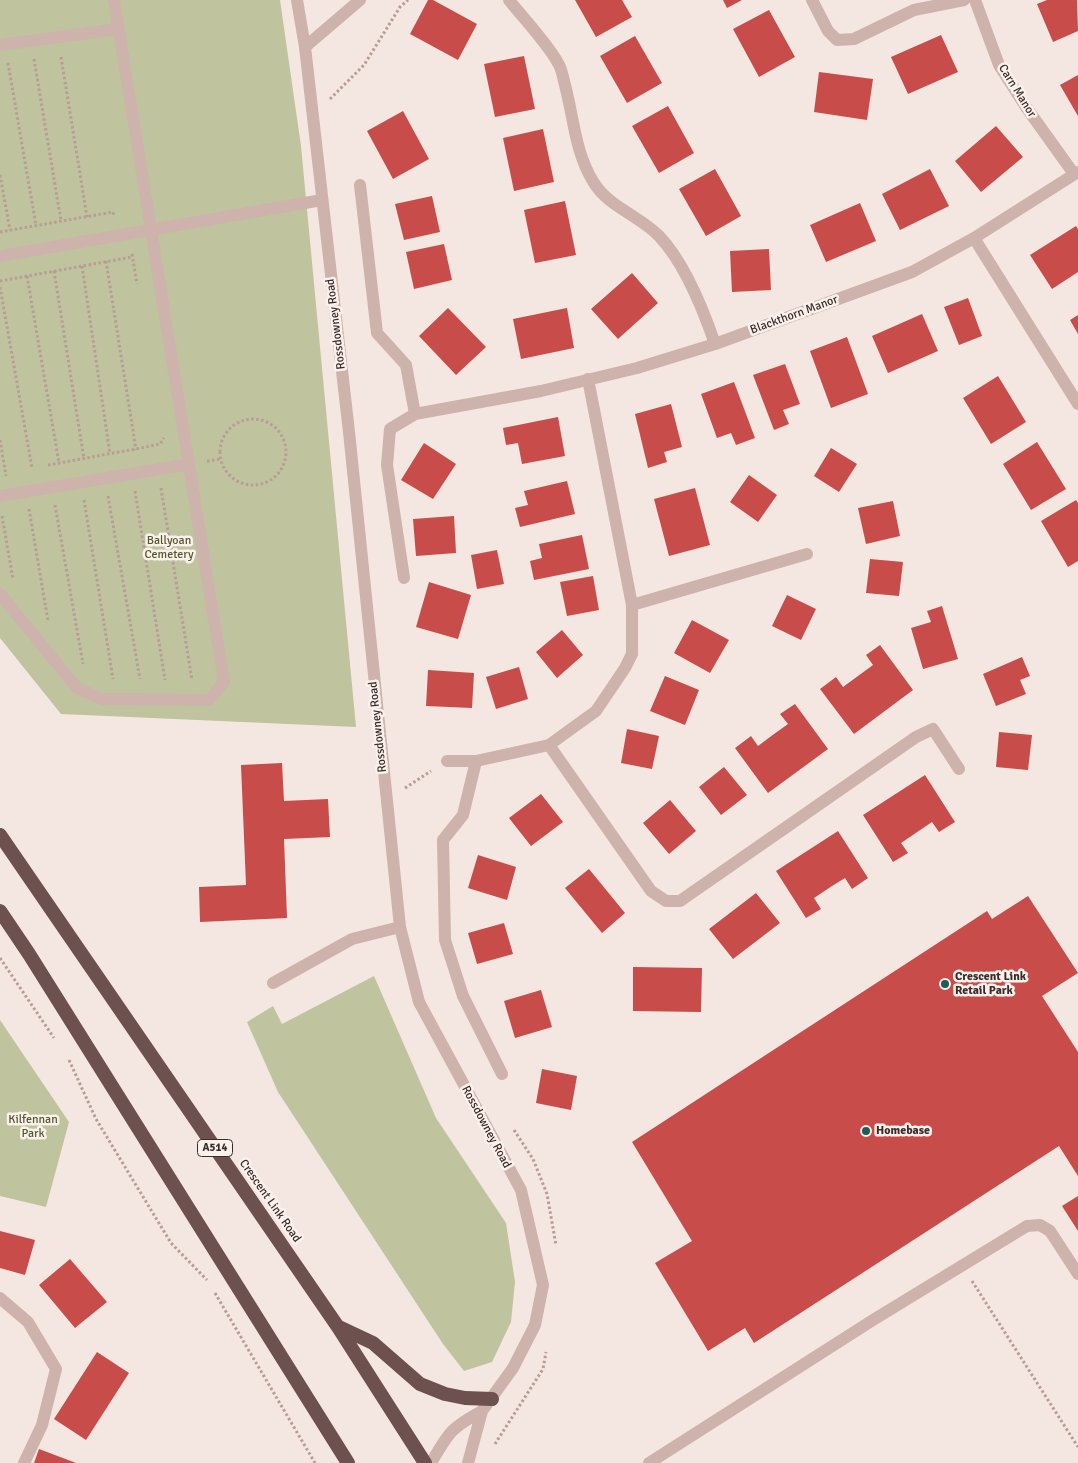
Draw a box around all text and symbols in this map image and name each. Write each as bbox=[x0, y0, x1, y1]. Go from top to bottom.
street label: Carn Manor bbox=[995, 62, 1039, 120]
street label: Rossdowney Road bbox=[323, 278, 349, 370]
street label: Blackthorn Manor bbox=[748, 292, 840, 338]
park label: Ballyoan Cemetery bbox=[144, 534, 194, 562]
street label: Rossdowney Road bbox=[366, 681, 390, 773]
place label: Crescent Link Retail Park bbox=[955, 970, 1026, 998]
marker: Crescent Link Retail Park bbox=[939, 978, 951, 990]
street label: Rossdowney Road bbox=[458, 1083, 514, 1171]
park label: Kilfennan Park bbox=[8, 1113, 58, 1141]
place label: Homebase bbox=[876, 1124, 930, 1138]
marker: Homebase bbox=[860, 1125, 872, 1137]
road number: A514 bbox=[198, 1140, 232, 1156]
street label: Crescent Link Road bbox=[236, 1157, 304, 1245]

